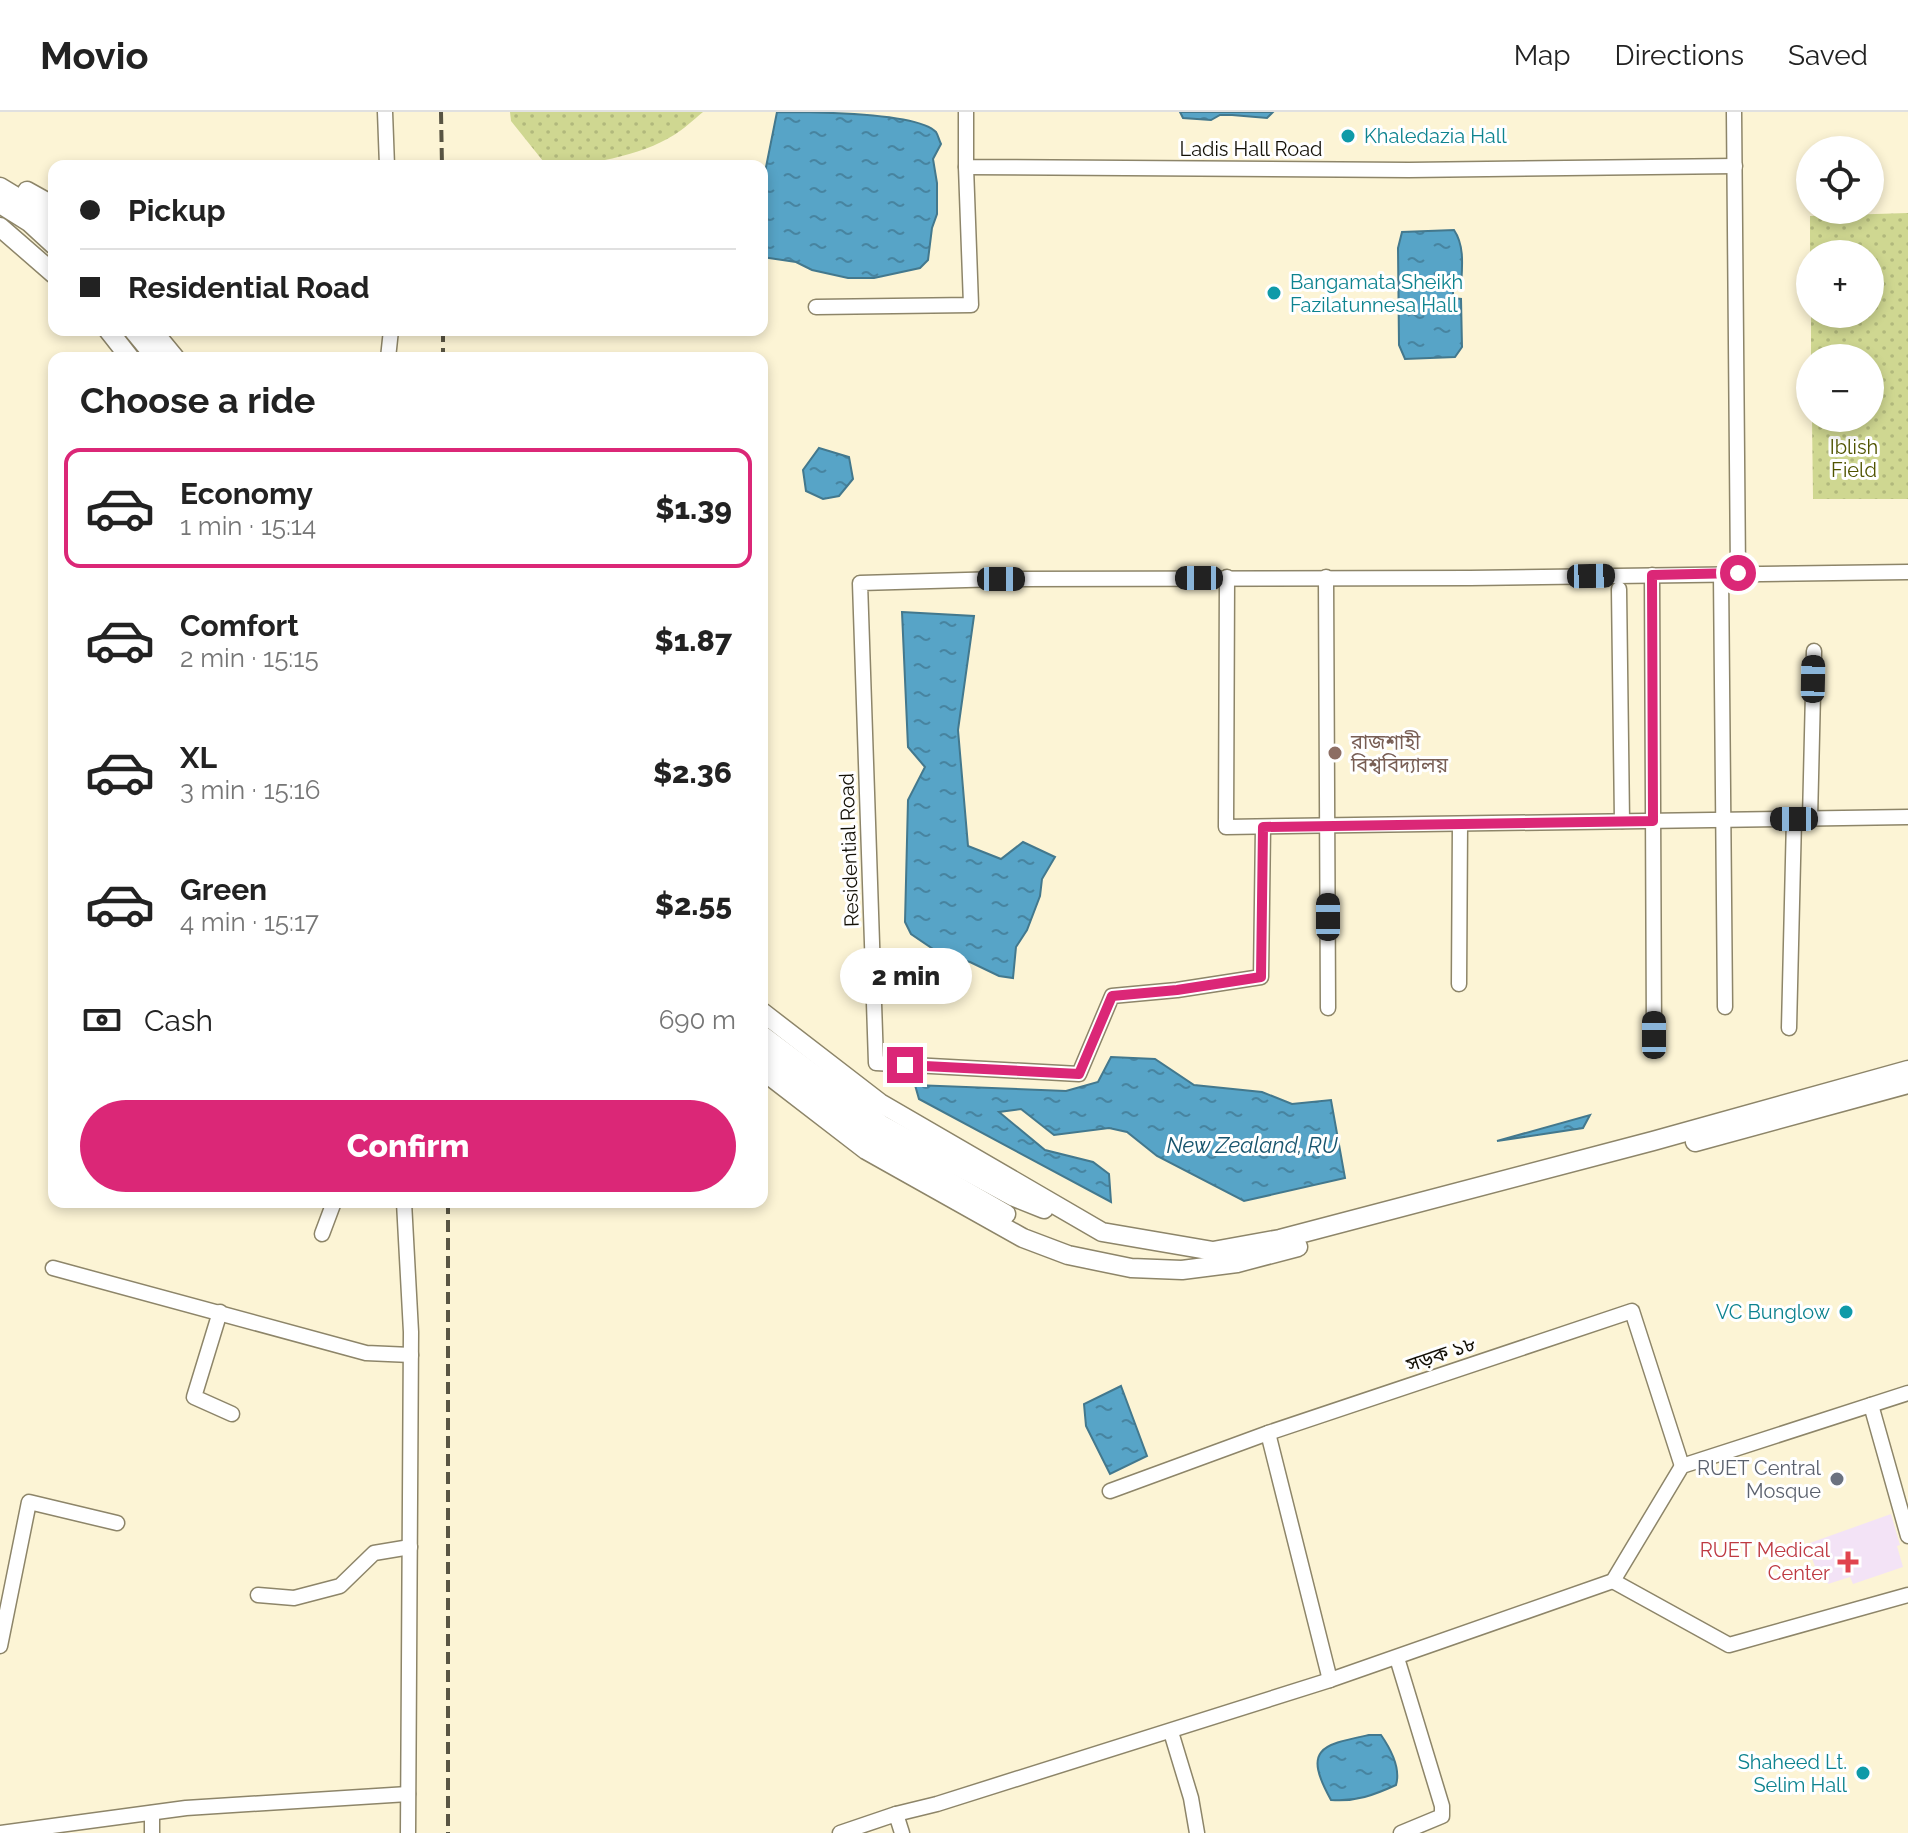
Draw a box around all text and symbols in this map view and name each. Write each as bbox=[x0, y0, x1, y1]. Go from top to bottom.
text: Movio bbox=[40, 33, 149, 78]
text: Map bbox=[1514, 39, 1571, 72]
text: Directions bbox=[1615, 39, 1744, 72]
text: Saved bbox=[1788, 39, 1868, 72]
place label: Khaledazia Hall bbox=[1364, 124, 1507, 148]
marker: Khaledazia Hall bbox=[1339, 127, 1357, 145]
map controls bbox=[1796, 136, 1884, 432]
button: locate bbox=[1796, 136, 1884, 224]
street label: Ladis Hall Road bbox=[1179, 137, 1323, 161]
text: Pickup bbox=[128, 193, 226, 228]
button: + bbox=[1796, 240, 1884, 328]
text: Residential Road bbox=[128, 270, 370, 305]
place label: Bangamata Sheikh Fazilatunnesa Hall bbox=[1290, 270, 1463, 317]
marker: Bangamata Sheikh Fazilatunnesa Hall bbox=[1265, 284, 1283, 302]
button: − bbox=[1796, 344, 1884, 432]
text: Choose a ride bbox=[80, 379, 315, 421]
park label: Iblish Field bbox=[1830, 435, 1878, 482]
icon: car bbox=[84, 472, 156, 544]
text: Economy bbox=[180, 476, 313, 511]
text: $1.39 bbox=[655, 491, 732, 526]
text: 1 min · 15:14 bbox=[180, 511, 316, 541]
route start bbox=[1720, 555, 1756, 591]
car bbox=[1567, 564, 1615, 588]
car bbox=[1175, 566, 1223, 590]
car bbox=[977, 567, 1025, 591]
icon: car bbox=[84, 604, 156, 676]
text: Comfort bbox=[180, 608, 299, 643]
text: $1.87 bbox=[655, 623, 732, 658]
text: 2 min · 15:15 bbox=[180, 643, 319, 673]
car bbox=[1801, 655, 1825, 703]
place label: রাজশাহী বিশ্ববিদ্যালয় bbox=[1350, 730, 1448, 777]
icon: car bbox=[84, 736, 156, 808]
text: XL bbox=[180, 740, 217, 775]
marker: রাজশাহী বিশ্ববিদ্যালয় bbox=[1326, 744, 1344, 762]
text: $2.36 bbox=[653, 755, 732, 790]
street label: Residential Road bbox=[834, 773, 864, 927]
text: 3 min · 15:16 bbox=[180, 775, 320, 805]
car bbox=[1770, 807, 1818, 831]
icon: car bbox=[84, 868, 156, 940]
text: Green bbox=[180, 872, 267, 907]
text: $2.55 bbox=[655, 887, 732, 922]
car bbox=[1316, 893, 1340, 941]
text: 4 min · 15:17 bbox=[180, 907, 319, 937]
callout: 2 min bbox=[839, 949, 971, 1005]
text: 2 min bbox=[872, 961, 940, 991]
icon: cash bbox=[80, 998, 124, 1042]
text: Cash bbox=[144, 1003, 213, 1038]
text: 690 m bbox=[659, 1005, 736, 1035]
car bbox=[1642, 1011, 1666, 1059]
route end bbox=[887, 1047, 923, 1083]
button: Confirm bbox=[80, 1100, 736, 1192]
water label: New Zealand, RU bbox=[1166, 1132, 1339, 1158]
place label: VC Bunglow bbox=[1716, 1300, 1830, 1324]
marker: VC Bunglow bbox=[1837, 1303, 1855, 1321]
street label: সড়ক ১৮ bbox=[1402, 1331, 1479, 1377]
place label: RUET Central Mosque bbox=[1697, 1456, 1822, 1503]
marker: RUET Central Mosque bbox=[1828, 1470, 1846, 1488]
place label: RUET Medical Center bbox=[1700, 1538, 1831, 1585]
marker: RUET Medical Center bbox=[1837, 1551, 1859, 1573]
place label: Shaheed Lt. Selim Hall bbox=[1738, 1750, 1848, 1797]
marker: Shaheed Lt. Selim Hall bbox=[1854, 1764, 1872, 1782]

